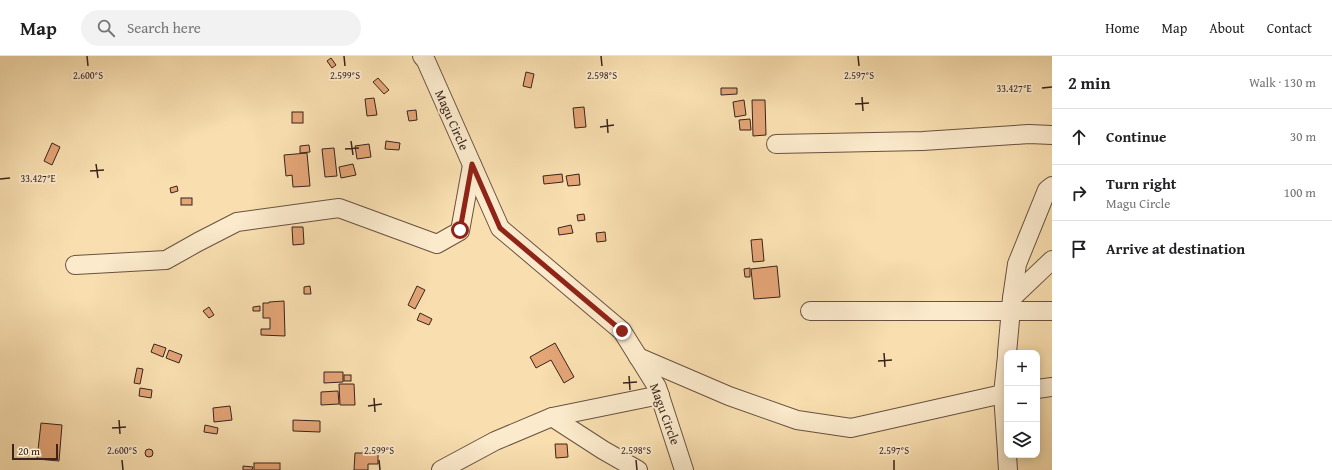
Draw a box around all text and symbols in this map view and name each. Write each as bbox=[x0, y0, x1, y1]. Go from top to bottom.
search box bbox=[81, 10, 361, 46]
text: Map bbox=[20, 14, 57, 42]
icon: search bbox=[95, 17, 117, 39]
text: Search here bbox=[127, 17, 201, 38]
text: Home bbox=[1105, 18, 1140, 38]
text: Map bbox=[1162, 18, 1187, 38]
text: About bbox=[1209, 18, 1245, 38]
text: Contact bbox=[1267, 18, 1312, 38]
text: 2.600°S bbox=[73, 68, 103, 83]
text: 2.599°S bbox=[330, 68, 360, 83]
text: 2.598°S bbox=[587, 68, 617, 83]
text: 2.597°S bbox=[844, 68, 874, 83]
text: 2 min bbox=[1068, 70, 1110, 95]
text: Walk · 130 m bbox=[1249, 73, 1316, 92]
text: 33.427°E bbox=[996, 81, 1032, 96]
street label: Magu Circle bbox=[430, 87, 474, 153]
icon: ahead bbox=[1068, 126, 1090, 148]
text: Continue bbox=[1106, 126, 1167, 147]
text: 30 m bbox=[1290, 127, 1316, 146]
text: 33.427°E bbox=[20, 171, 56, 186]
text: Turn right bbox=[1106, 173, 1177, 194]
icon: right bbox=[1068, 182, 1090, 204]
text: 100 m bbox=[1284, 183, 1316, 202]
text: Magu Circle bbox=[1106, 194, 1170, 213]
route start bbox=[451, 221, 469, 239]
icon: arrive bbox=[1068, 238, 1090, 260]
text: Arrive at destination bbox=[1106, 238, 1245, 259]
route end bbox=[613, 322, 631, 340]
map controls bbox=[1004, 350, 1040, 458]
button: + bbox=[1004, 350, 1040, 386]
street label: Magu Circle bbox=[645, 381, 685, 447]
button: − bbox=[1004, 386, 1040, 422]
button: layers bbox=[1004, 422, 1040, 458]
scale bar bbox=[12, 442, 58, 461]
text: 20 m bbox=[18, 443, 40, 459]
text: 2.600°S bbox=[107, 443, 137, 458]
text: 2.599°S bbox=[364, 443, 394, 458]
text: 2.598°S bbox=[621, 443, 651, 458]
text: 2.597°S bbox=[879, 443, 909, 458]

